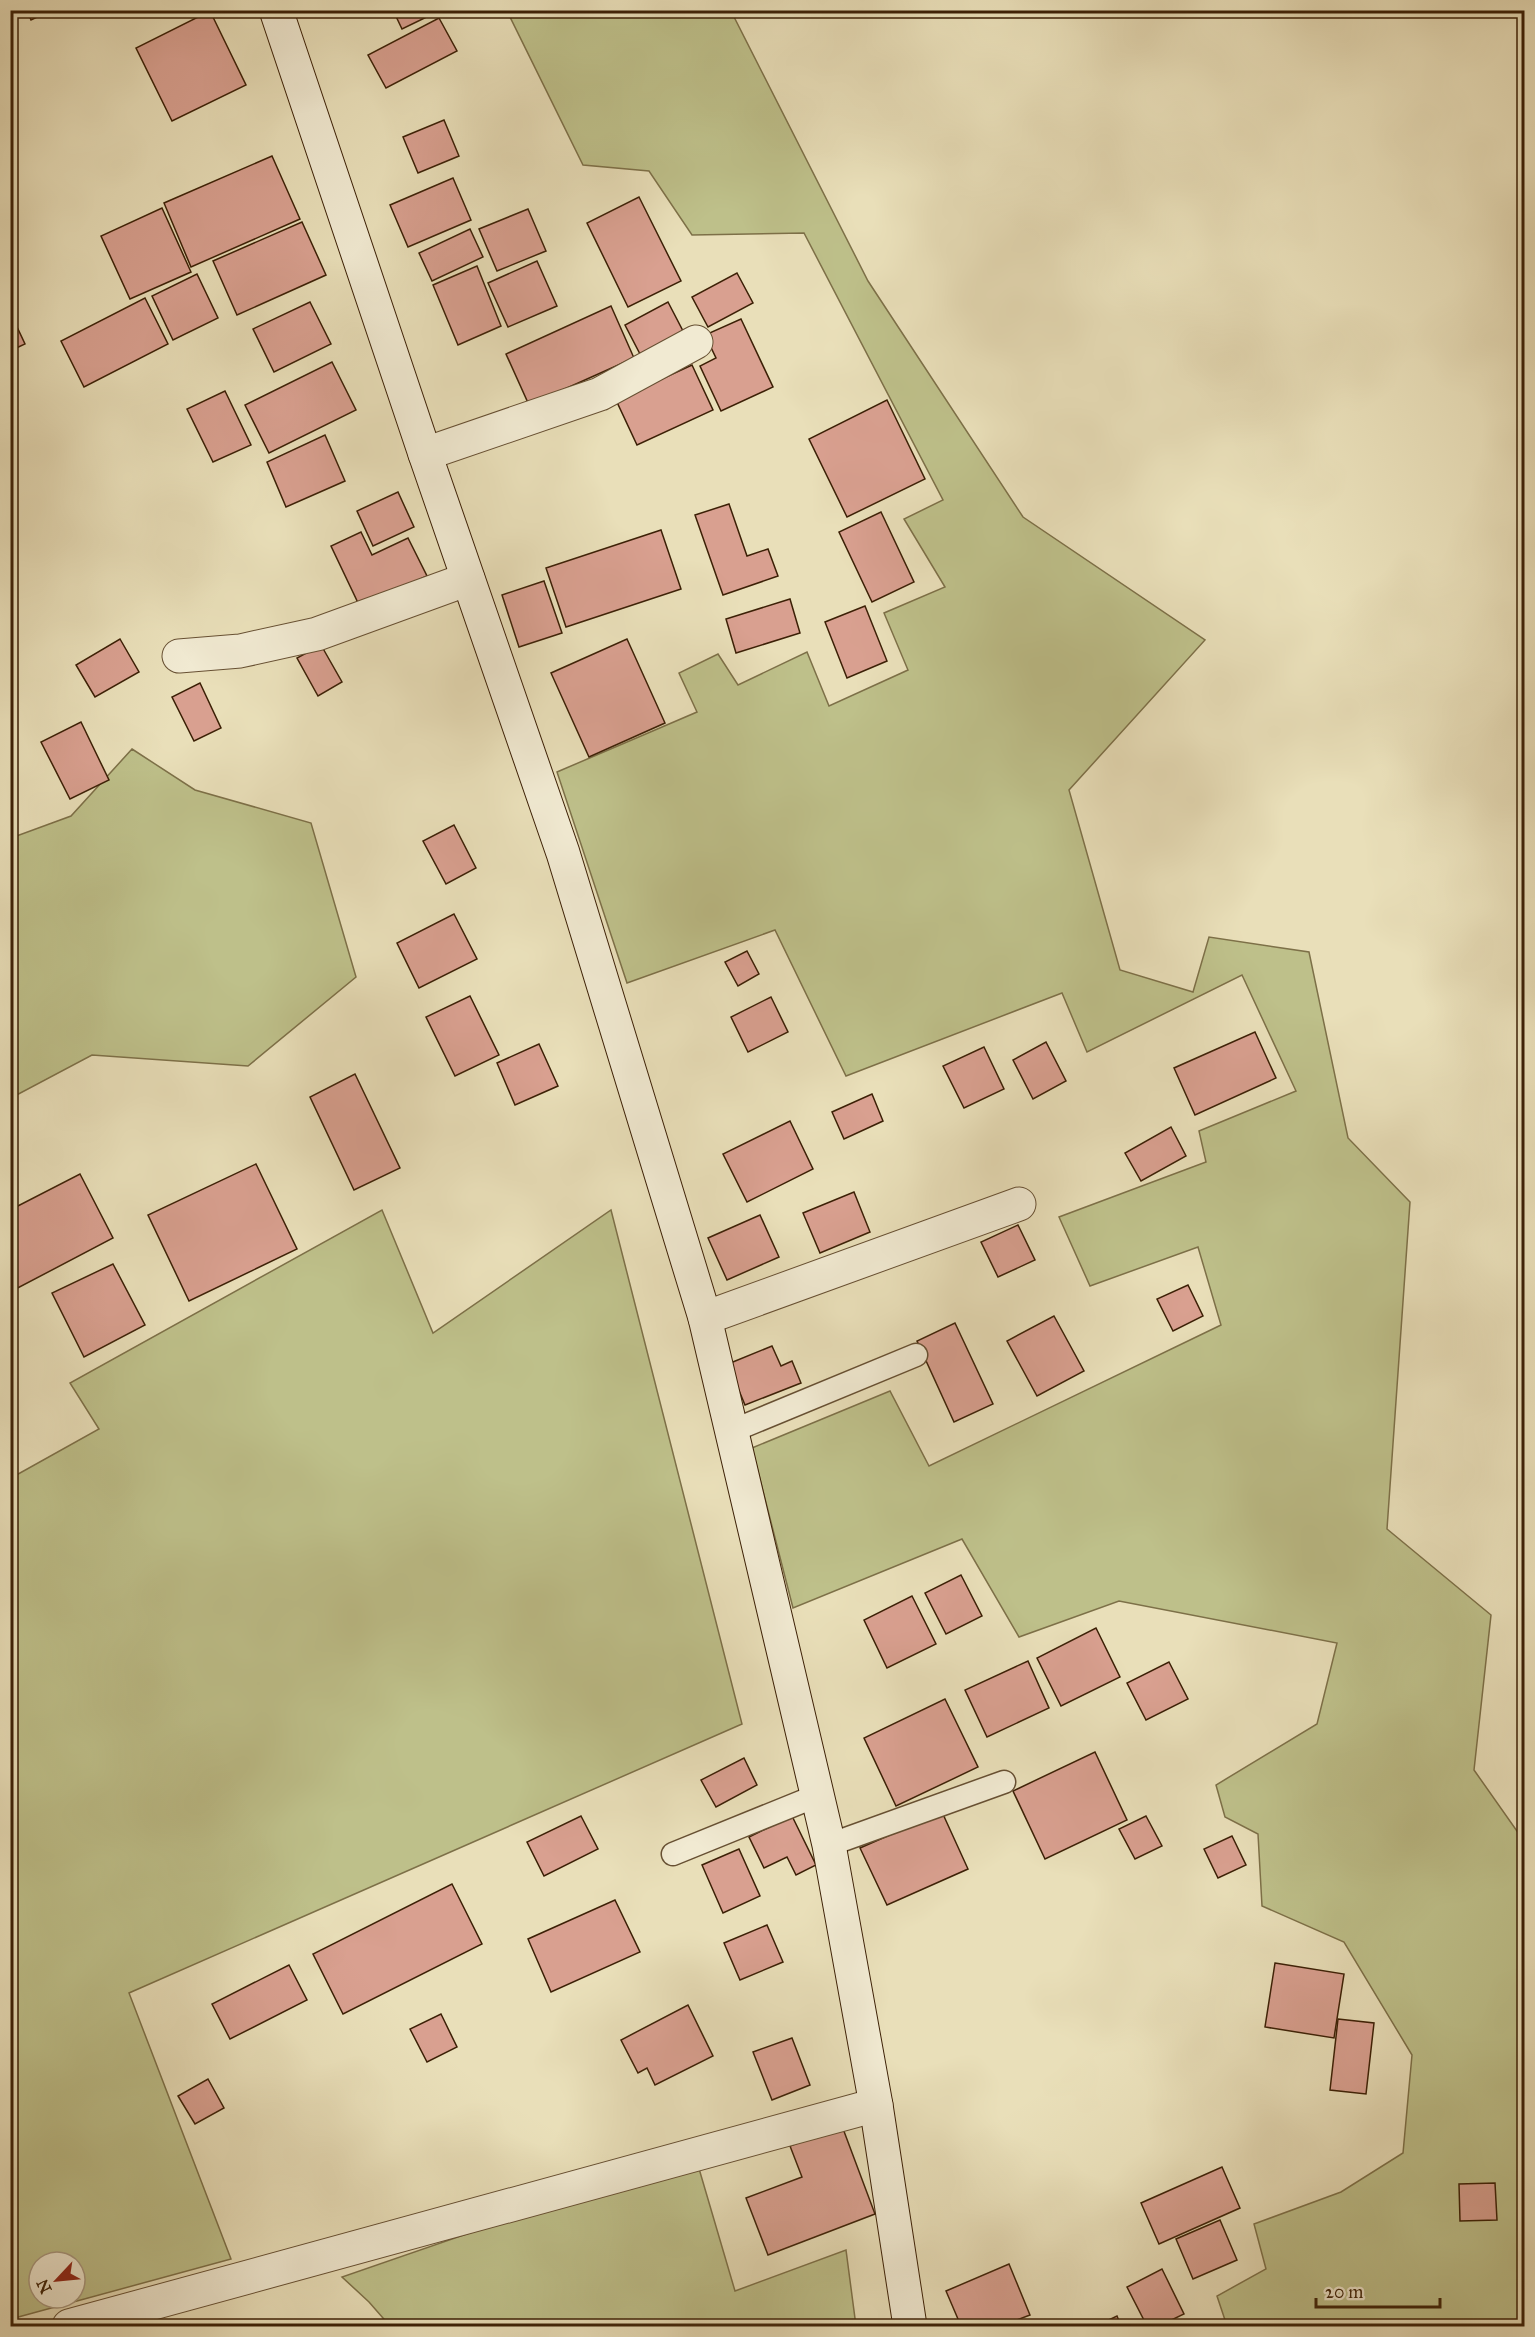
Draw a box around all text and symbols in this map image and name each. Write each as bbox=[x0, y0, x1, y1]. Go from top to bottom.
north arrow bbox=[27, 2250, 87, 2310]
scale bar bbox=[1316, 2271, 1440, 2309]
text: N bbox=[32, 2276, 55, 2297]
text: 20 m bbox=[1325, 2281, 1363, 2303]

